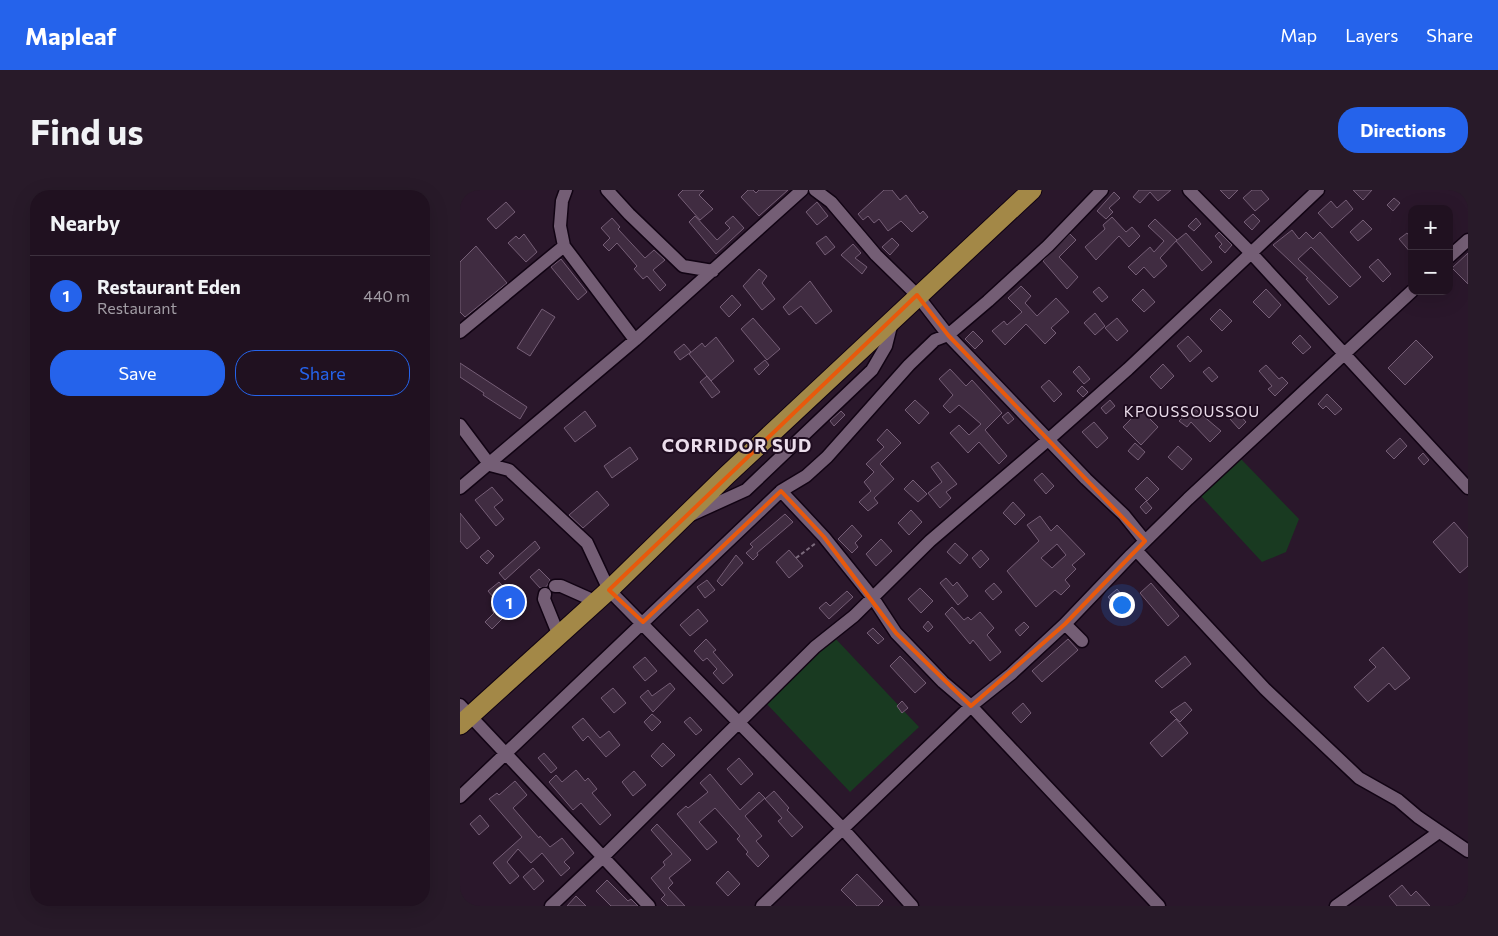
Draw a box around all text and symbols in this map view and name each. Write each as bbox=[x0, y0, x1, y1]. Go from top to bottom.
text: Mapleaf bbox=[25, 21, 116, 50]
text: Map bbox=[1280, 24, 1317, 46]
text: Layers bbox=[1345, 24, 1398, 46]
text: Share bbox=[1426, 24, 1473, 46]
button: Directions bbox=[1338, 107, 1468, 153]
text: Find us bbox=[30, 109, 144, 152]
map controls bbox=[1408, 205, 1453, 295]
button: + bbox=[1408, 205, 1453, 250]
text: Nearby bbox=[50, 210, 120, 235]
button: − bbox=[1408, 250, 1453, 295]
text: Restaurant Eden bbox=[97, 275, 241, 298]
text: 1 bbox=[62, 286, 70, 305]
text: 440 m bbox=[363, 286, 410, 305]
text: Restaurant bbox=[97, 298, 177, 317]
button: Save bbox=[50, 350, 225, 396]
button: Share bbox=[235, 350, 410, 396]
district label: KPOUSSOUSSOU bbox=[1124, 402, 1260, 420]
district label: CORRIDOR SUD bbox=[662, 434, 812, 456]
pin: 1 bbox=[493, 583, 525, 621]
your location bbox=[1109, 592, 1135, 618]

